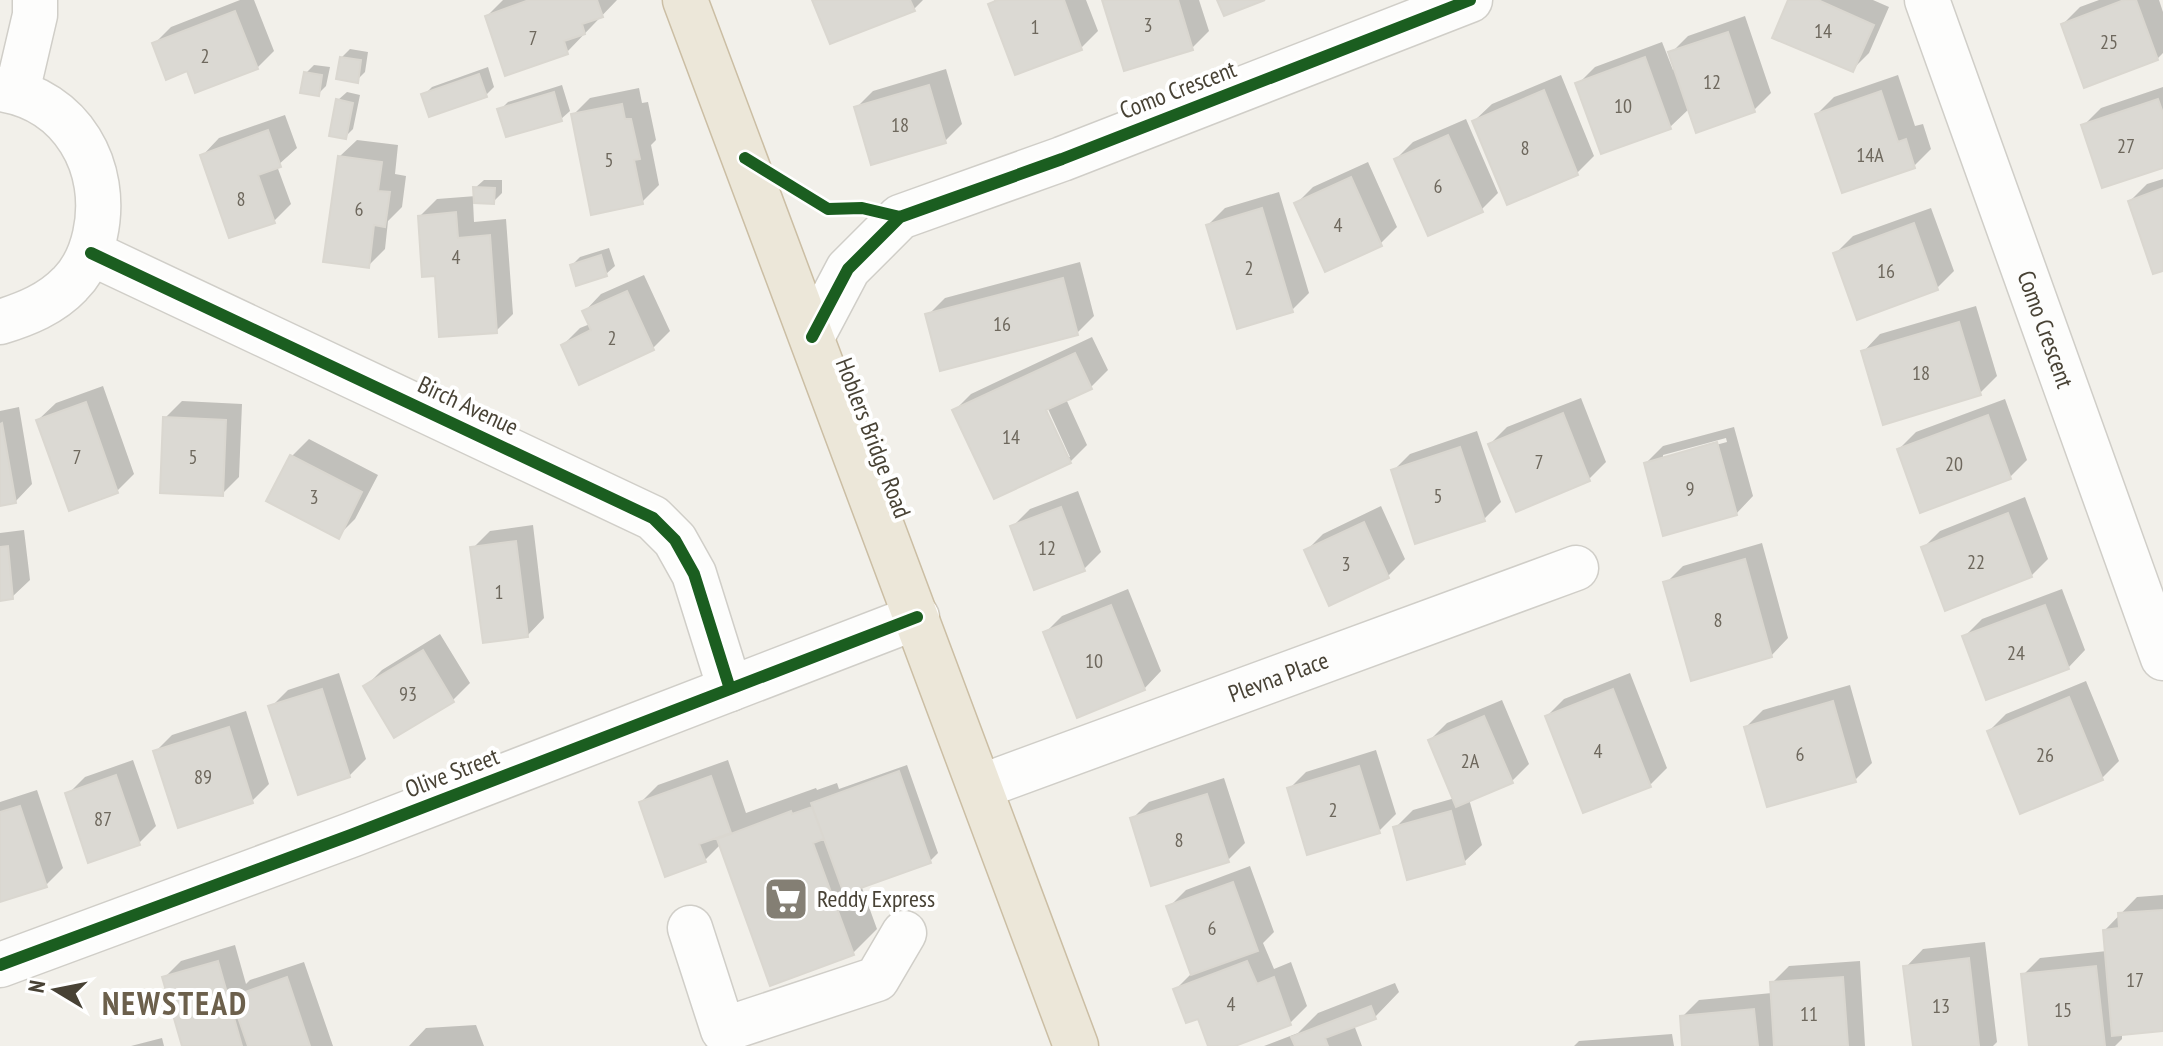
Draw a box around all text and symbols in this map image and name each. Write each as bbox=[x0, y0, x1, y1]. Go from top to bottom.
house number: 3 bbox=[1144, 12, 1153, 38]
house number: 1 bbox=[1031, 14, 1040, 40]
house number: 14 bbox=[1814, 18, 1832, 44]
house number: 7 bbox=[529, 25, 538, 51]
house number: 25 bbox=[2100, 29, 2118, 55]
house number: 2 bbox=[201, 43, 210, 69]
street label: Como Crescent bbox=[1115, 53, 1241, 126]
house number: 12 bbox=[1703, 69, 1721, 95]
house number: 10 bbox=[1614, 93, 1632, 119]
house number: 18 bbox=[891, 112, 909, 138]
house number: 27 bbox=[2117, 133, 2135, 159]
house number: 8 bbox=[1521, 135, 1530, 161]
house number: 14A bbox=[1856, 142, 1884, 168]
house number: 5 bbox=[605, 147, 614, 173]
house number: 6 bbox=[1434, 173, 1443, 199]
house number: 8 bbox=[237, 186, 246, 212]
house number: 6 bbox=[355, 196, 364, 222]
house number: 4 bbox=[1334, 212, 1343, 238]
house number: 4 bbox=[452, 244, 461, 270]
house number: 2 bbox=[1245, 255, 1254, 281]
house number: 16 bbox=[1877, 258, 1895, 284]
street label: Como Crescent bbox=[2010, 266, 2081, 392]
house number: 16 bbox=[993, 311, 1011, 337]
house number: 2 bbox=[608, 325, 617, 351]
street label: Hoblers Bridge Road bbox=[829, 354, 918, 522]
house number: 18 bbox=[1912, 360, 1930, 386]
street label: Birch Avenue bbox=[413, 369, 523, 442]
house number: 14 bbox=[1002, 424, 1020, 450]
house number: 7 bbox=[73, 444, 82, 470]
house number: 5 bbox=[189, 444, 198, 470]
house number: 7 bbox=[1535, 449, 1544, 475]
house number: 20 bbox=[1945, 451, 1963, 477]
house number: 9 bbox=[1686, 476, 1695, 502]
house number: 5 bbox=[1434, 483, 1443, 509]
house number: 3 bbox=[310, 484, 319, 510]
house number: 12 bbox=[1038, 535, 1056, 561]
house number: 22 bbox=[1967, 549, 1985, 575]
house number: 3 bbox=[1342, 551, 1351, 577]
house number: 1 bbox=[495, 579, 504, 605]
house number: 8 bbox=[1714, 607, 1723, 633]
house number: 24 bbox=[2007, 640, 2025, 666]
street label: Plevna Place bbox=[1224, 644, 1333, 709]
house number: 10 bbox=[1085, 648, 1103, 674]
house number: 93 bbox=[399, 681, 417, 707]
house number: 4 bbox=[1594, 738, 1603, 764]
street label: Olive Street bbox=[401, 740, 503, 805]
house number: 6 bbox=[1796, 741, 1805, 767]
house number: 26 bbox=[2036, 742, 2054, 768]
house number: 2A bbox=[1461, 748, 1480, 774]
house number: 89 bbox=[194, 764, 212, 790]
house number: 2 bbox=[1329, 797, 1338, 823]
house number: 87 bbox=[94, 806, 112, 832]
house number: 8 bbox=[1175, 827, 1184, 853]
supermarket icon: Reddy Express bbox=[762, 875, 810, 923]
place label: Reddy Express bbox=[817, 883, 935, 914]
house number: 6 bbox=[1208, 915, 1217, 941]
north arrow bbox=[16, 950, 96, 1030]
house number: 17 bbox=[2126, 967, 2144, 993]
text: N bbox=[21, 978, 51, 995]
district label: NEWSTEAD bbox=[102, 982, 248, 1024]
house number: 4 bbox=[1227, 991, 1236, 1017]
house number: 13 bbox=[1932, 993, 1950, 1019]
house number: 15 bbox=[2054, 997, 2072, 1023]
house number: 11 bbox=[1800, 1001, 1818, 1027]

